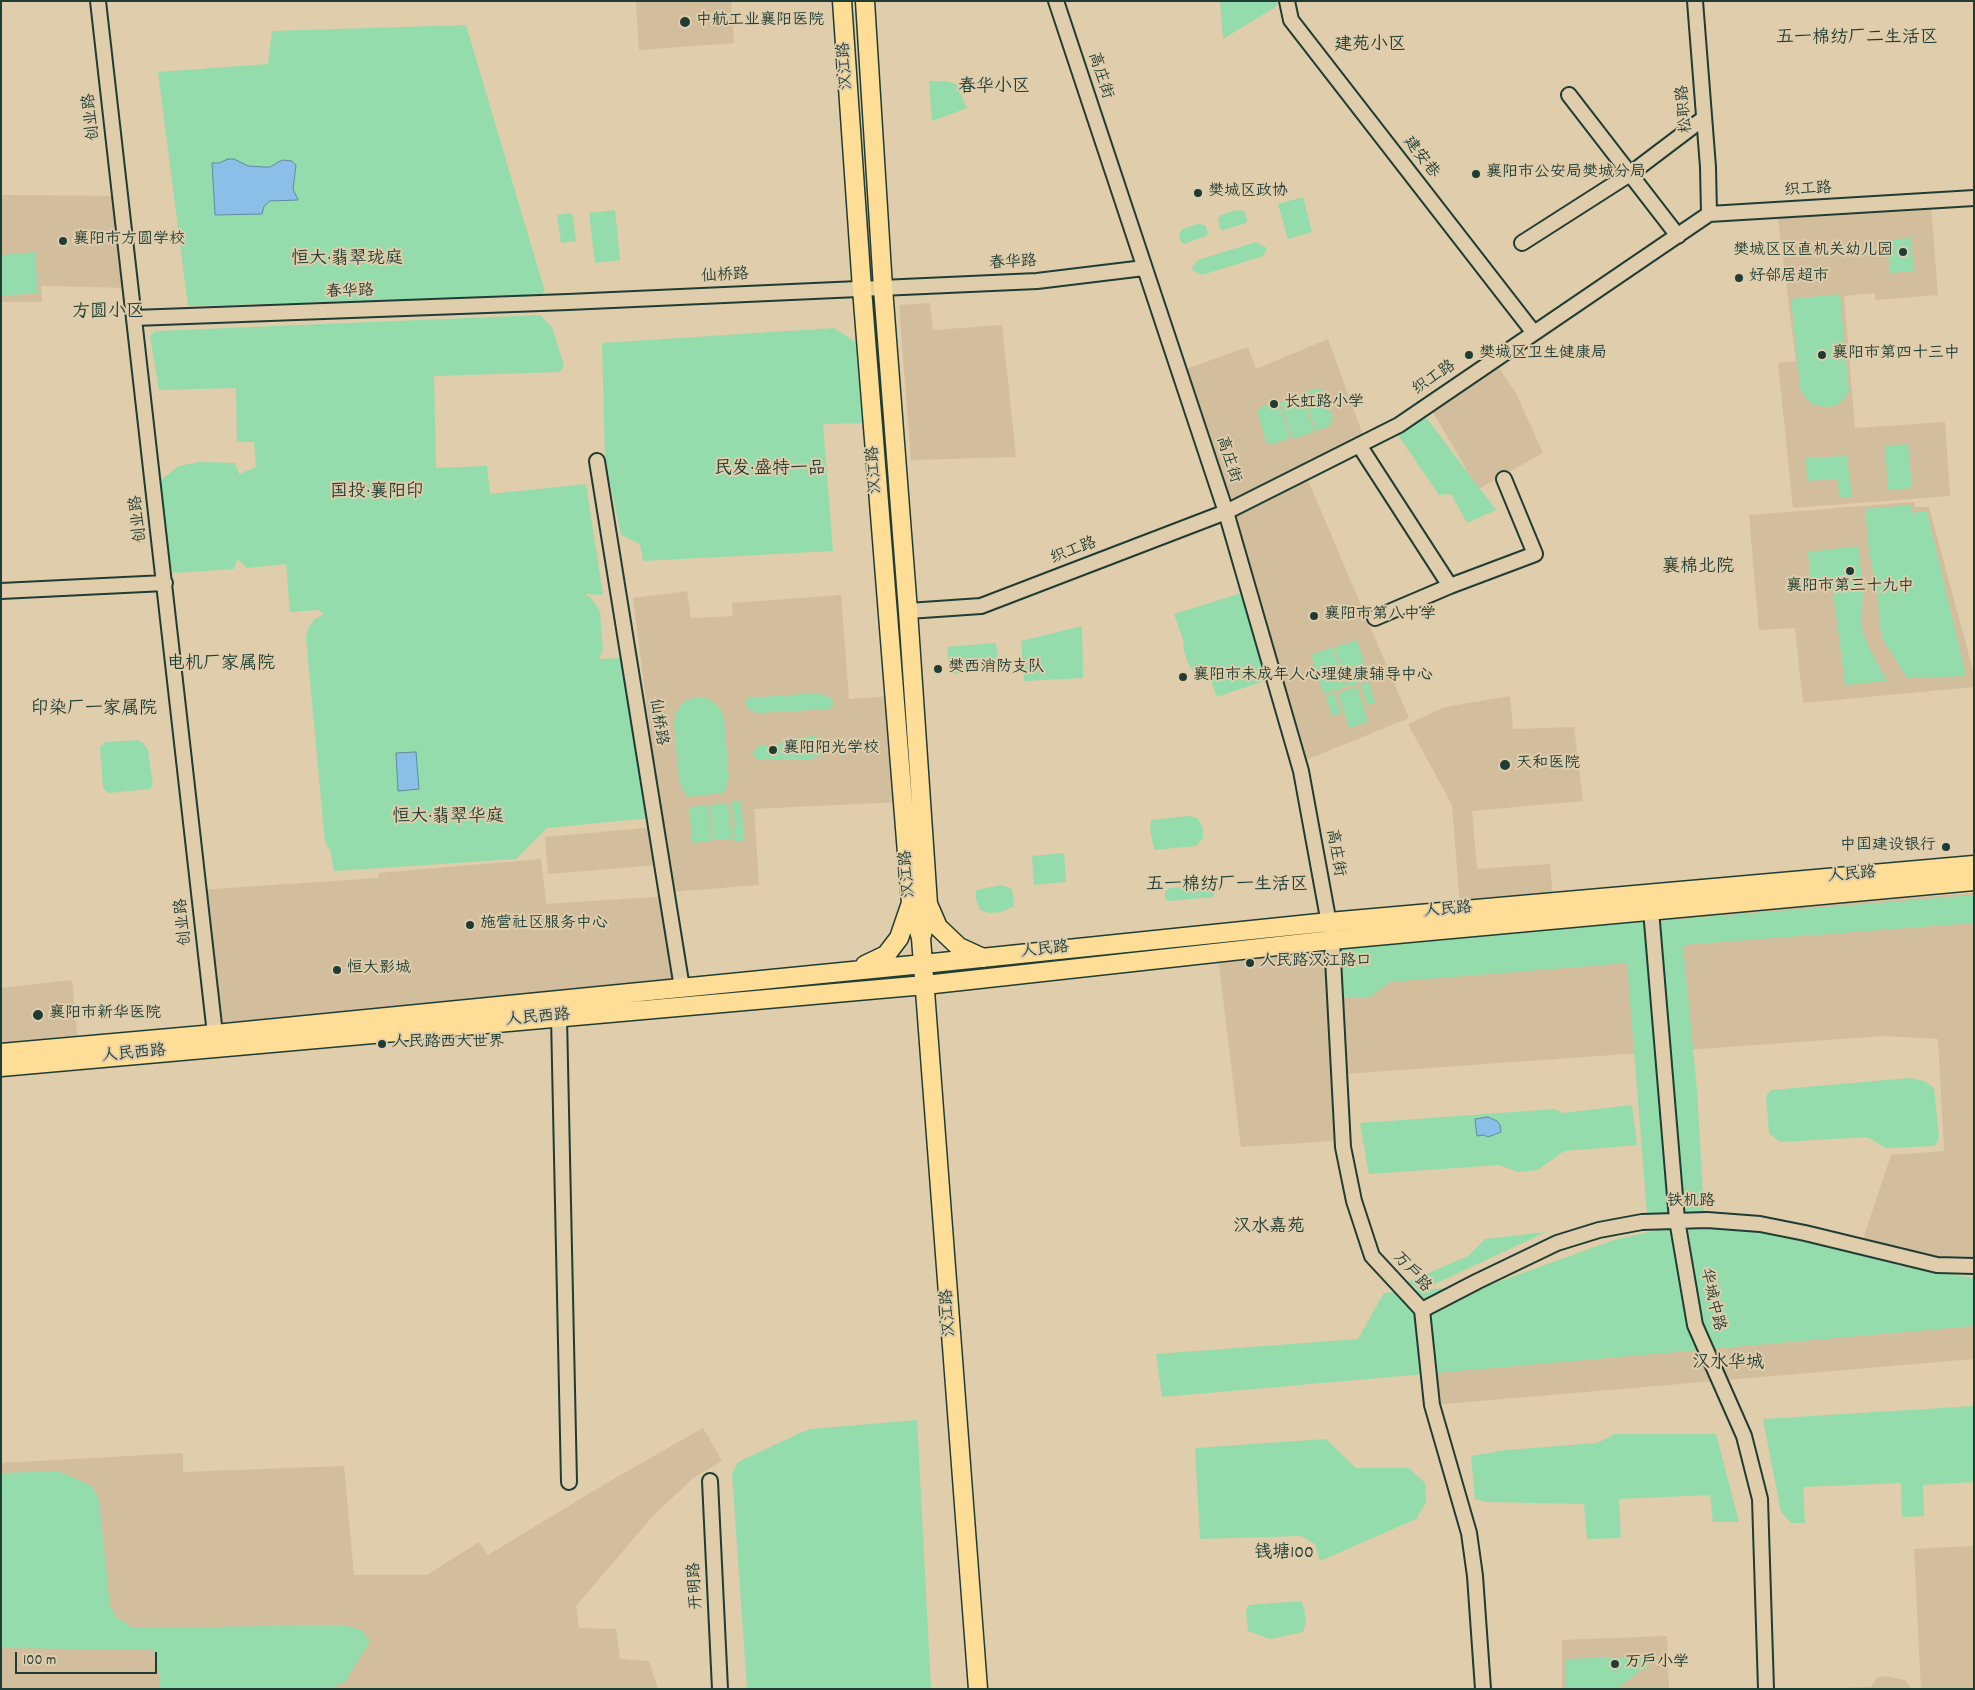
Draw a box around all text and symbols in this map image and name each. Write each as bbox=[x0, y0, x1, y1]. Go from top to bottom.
place label: 中航工业襄阳医院 bbox=[696, 12, 824, 32]
marker: 中航工业襄阳医院 bbox=[678, 15, 692, 29]
district label: 五一棉纺厂二生活区 bbox=[1776, 29, 1938, 51]
district label: 建苑小区 bbox=[1334, 36, 1406, 58]
street label: 汉江路 bbox=[836, 41, 858, 91]
street label: 高庄街 bbox=[1082, 50, 1116, 102]
district label: 春华小区 bbox=[958, 78, 1030, 100]
street label: 松职路 bbox=[1674, 84, 1698, 134]
street label: 创业路 bbox=[81, 92, 105, 142]
street label: 建安巷 bbox=[1398, 133, 1442, 183]
place label: 襄阳市公安局樊城分局 bbox=[1486, 164, 1646, 184]
marker: 襄阳市公安局樊城分局 bbox=[1470, 168, 1482, 180]
street label: 织工路 bbox=[1784, 180, 1832, 202]
place label: 樊城区政协 bbox=[1208, 183, 1288, 203]
marker: 樊城区政协 bbox=[1192, 187, 1204, 199]
place label: 襄阳市方圆学校 bbox=[73, 231, 185, 251]
marker: 襄阳市方圆学校 bbox=[57, 235, 69, 247]
place label: 樊城区区直机关幼儿园 bbox=[1733, 242, 1893, 262]
marker: 樊城区区直机关幼儿园 bbox=[1897, 246, 1909, 258]
district label: 恒大·翡翠珑庭 bbox=[291, 250, 403, 272]
street label: 春华路 bbox=[989, 253, 1037, 275]
street label: 仙桥路 bbox=[701, 266, 749, 288]
place label: 好邻居超市 bbox=[1749, 268, 1829, 288]
marker: 好邻居超市 bbox=[1733, 272, 1745, 284]
street label: 春华路 bbox=[326, 283, 374, 303]
district label: 方圆小区 bbox=[72, 303, 144, 325]
place label: 樊城区卫生健康局 bbox=[1479, 345, 1607, 365]
place label: 襄阳市第四十三中 bbox=[1832, 345, 1960, 365]
marker: 樊城区卫生健康局 bbox=[1463, 349, 1475, 361]
marker: 襄阳市第四十三中 bbox=[1816, 349, 1828, 361]
street label: 织工路 bbox=[1410, 358, 1460, 400]
place label: 长虹路小学 bbox=[1284, 394, 1364, 414]
marker: 长虹路小学 bbox=[1268, 398, 1280, 410]
street label: 高庄街 bbox=[1210, 434, 1244, 486]
street label: 汉江路 bbox=[865, 445, 887, 495]
district label: 民发·盛特一品 bbox=[714, 460, 826, 482]
district label: 国投·襄阳印 bbox=[330, 483, 424, 505]
street label: 创业路 bbox=[128, 494, 152, 544]
street label: 织工路 bbox=[1048, 534, 1100, 570]
district label: 襄棉北院 bbox=[1662, 558, 1734, 580]
marker: 襄阳市第三十九中 bbox=[1844, 565, 1856, 577]
place label: 襄阳市第三十九中 bbox=[1786, 578, 1914, 598]
place label: 襄阳市第八中学 bbox=[1324, 606, 1436, 626]
marker: 襄阳市第八中学 bbox=[1308, 610, 1320, 622]
district label: 电机厂家属院 bbox=[167, 655, 275, 677]
place label: 樊西消防支队 bbox=[948, 659, 1044, 679]
marker: 樊西消防支队 bbox=[932, 663, 944, 675]
place label: 襄阳市未成年人心理健康辅导中心 bbox=[1193, 667, 1433, 687]
marker: 襄阳市未成年人心理健康辅导中心 bbox=[1177, 671, 1189, 683]
street label: 仙桥路 bbox=[644, 697, 670, 747]
district label: 印染厂一家属院 bbox=[31, 700, 157, 722]
place label: 襄阳阳光学校 bbox=[783, 740, 879, 760]
marker: 襄阳阳光学校 bbox=[767, 744, 779, 756]
place label: 天和医院 bbox=[1516, 755, 1580, 775]
marker: 天和医院 bbox=[1498, 758, 1512, 772]
district label: 恒大·翡翠华庭 bbox=[392, 808, 504, 830]
street label: 高庄街 bbox=[1320, 828, 1348, 878]
place label: 中国建设银行 bbox=[1840, 837, 1936, 857]
marker: 中国建设银行 bbox=[1940, 841, 1952, 853]
street label: 汉江路 bbox=[897, 849, 921, 899]
street label: 人民路 bbox=[1827, 864, 1877, 888]
district label: 五一棉纺厂一生活区 bbox=[1146, 876, 1308, 898]
street label: 创业路 bbox=[173, 897, 197, 947]
street label: 人民路 bbox=[1423, 899, 1473, 923]
place label: 施营社区服务中心 bbox=[480, 915, 608, 935]
marker: 施营社区服务中心 bbox=[464, 919, 476, 931]
street label: 人民路 bbox=[1020, 939, 1070, 963]
place label: 人民路汉江路口 bbox=[1260, 953, 1372, 973]
marker: 人民路汉江路口 bbox=[1244, 957, 1256, 969]
place label: 恒大影城 bbox=[347, 960, 411, 980]
marker: 恒大影城 bbox=[331, 964, 343, 976]
place label: 襄阳市新华医院 bbox=[49, 1005, 161, 1025]
street label: 人民西路 bbox=[505, 1007, 571, 1031]
marker: 襄阳市新华医院 bbox=[31, 1008, 45, 1022]
place label: 人民路西大世界 bbox=[392, 1034, 504, 1054]
marker: 人民路西大世界 bbox=[376, 1038, 388, 1050]
street label: 人民西路 bbox=[101, 1043, 167, 1067]
street label: 铁机路 bbox=[1667, 1193, 1715, 1213]
district label: 汉水嘉苑 bbox=[1233, 1218, 1305, 1240]
street label: 万户路 bbox=[1388, 1249, 1434, 1297]
street label: 华城中路 bbox=[1694, 1267, 1728, 1333]
street label: 汉江路 bbox=[939, 1288, 961, 1338]
district label: 汉水华城 bbox=[1692, 1354, 1764, 1376]
district label: 钱塘100 bbox=[1254, 1544, 1314, 1566]
street label: 开明路 bbox=[686, 1562, 708, 1610]
scale bar bbox=[18, 1642, 160, 1674]
text: 100 m bbox=[23, 1650, 56, 1672]
place label: 万户小学 bbox=[1625, 1654, 1689, 1674]
marker: 万户小学 bbox=[1609, 1658, 1621, 1670]

